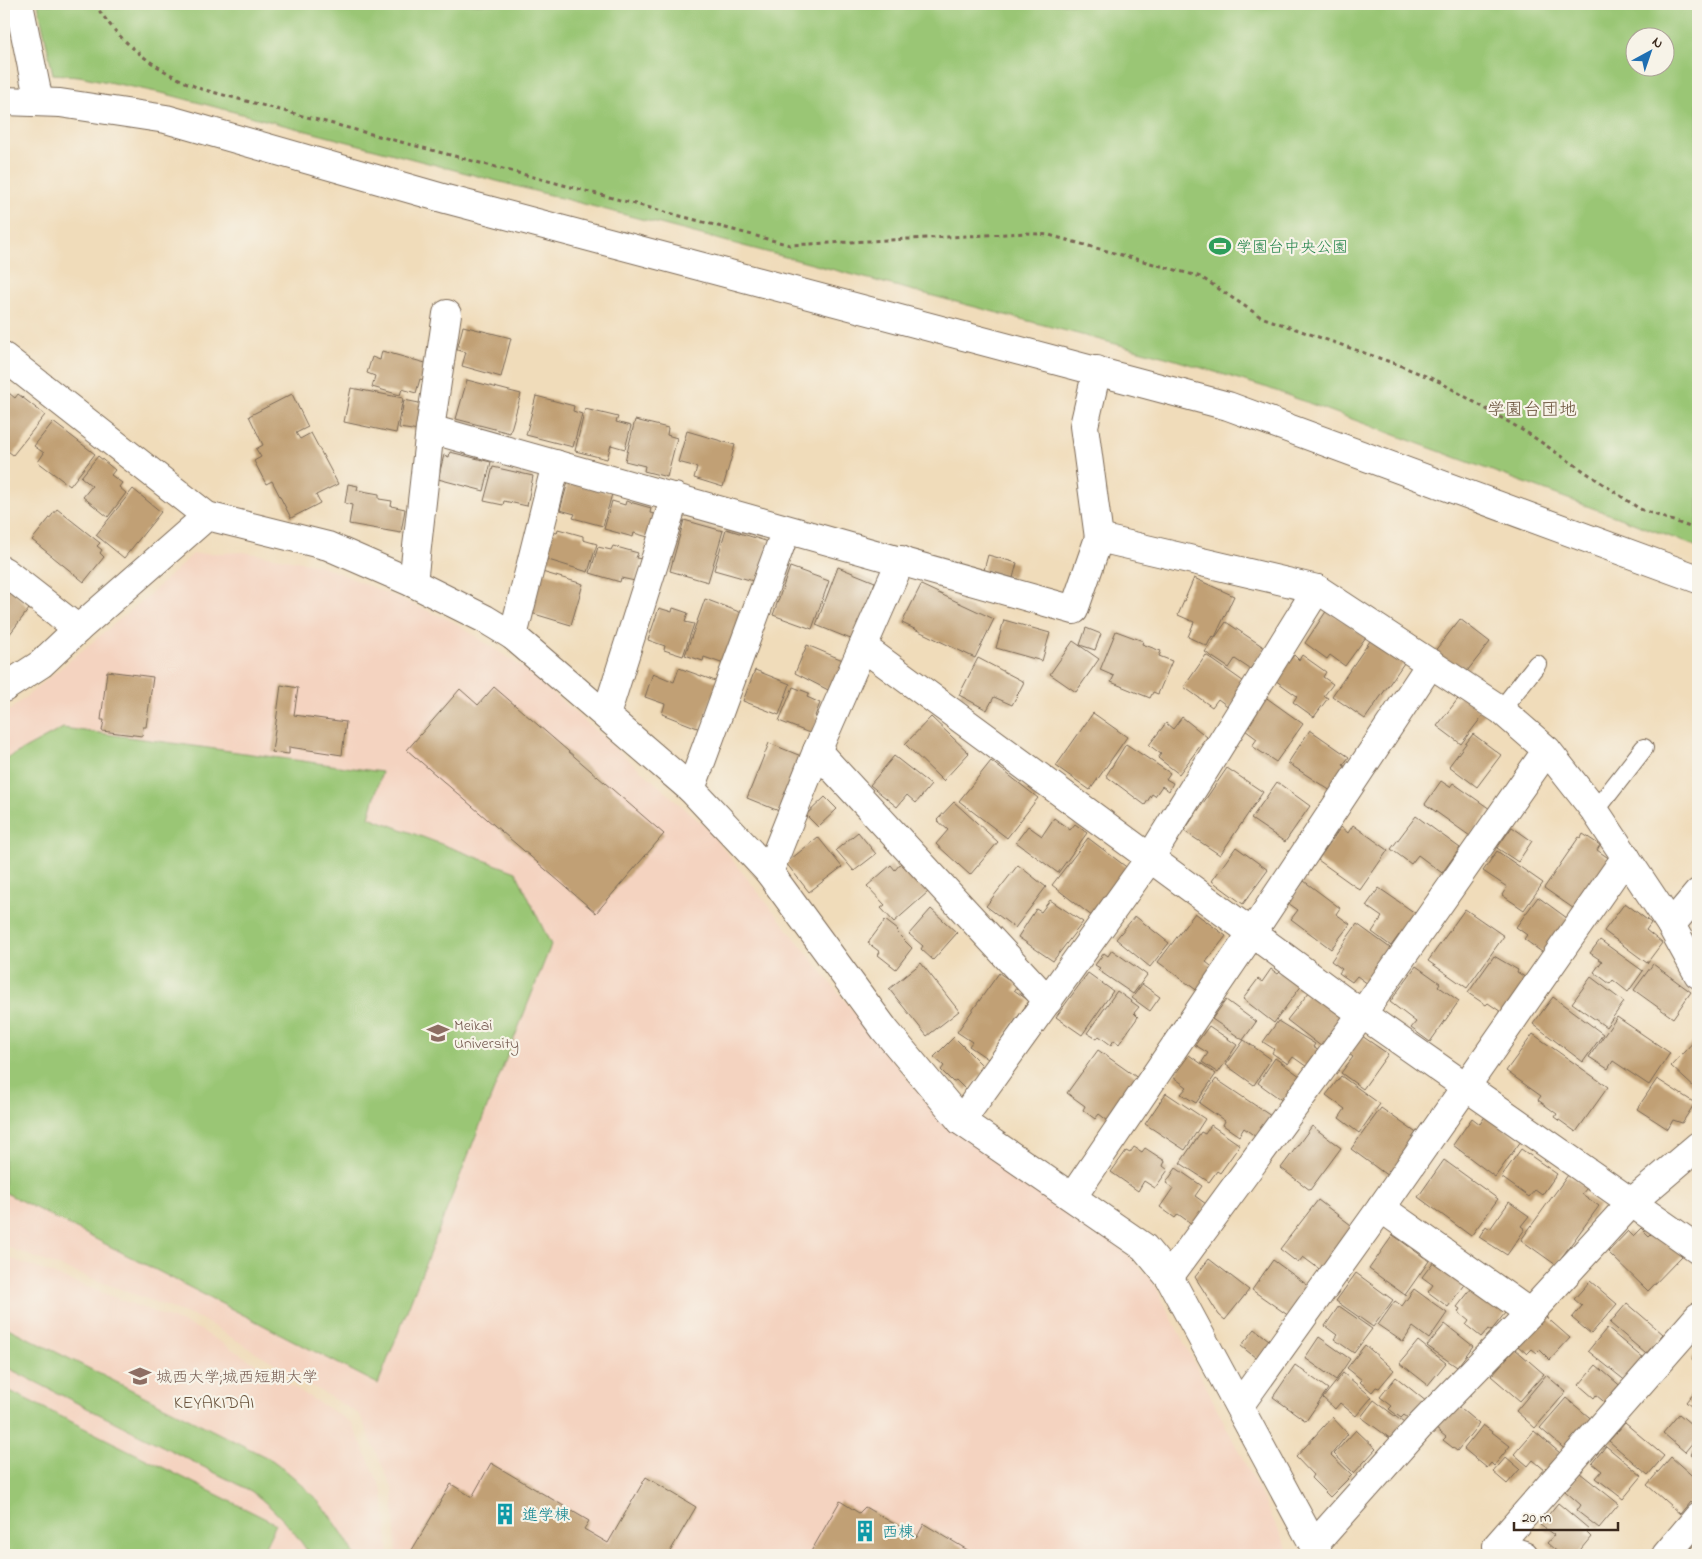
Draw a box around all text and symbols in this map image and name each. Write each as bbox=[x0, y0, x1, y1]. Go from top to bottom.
north arrow bbox=[1624, 28, 1674, 78]
text: N bbox=[1647, 32, 1668, 54]
sports icon: 学園台中央公園 bbox=[1207, 233, 1233, 259]
place label: 学園台中央公園 bbox=[1236, 236, 1348, 260]
district label: 学園台団地 bbox=[1487, 398, 1577, 424]
place label: Meikai University bbox=[454, 1014, 519, 1056]
school or university icon: Meikai University bbox=[425, 1020, 451, 1046]
school or university icon: 城西大学;城西短期大学 bbox=[127, 1363, 153, 1389]
place label: 城西大学;城西短期大学 bbox=[156, 1366, 318, 1390]
district label: KEYAKIDAI bbox=[174, 1391, 254, 1417]
scale bar bbox=[1514, 1499, 1618, 1531]
building icon: 進学棟 bbox=[492, 1501, 518, 1527]
place label: 進学棟 bbox=[522, 1504, 570, 1528]
text: 20 m bbox=[1522, 1507, 1552, 1529]
building icon: 西棟 bbox=[852, 1518, 878, 1544]
place label: 西棟 bbox=[882, 1521, 914, 1545]

